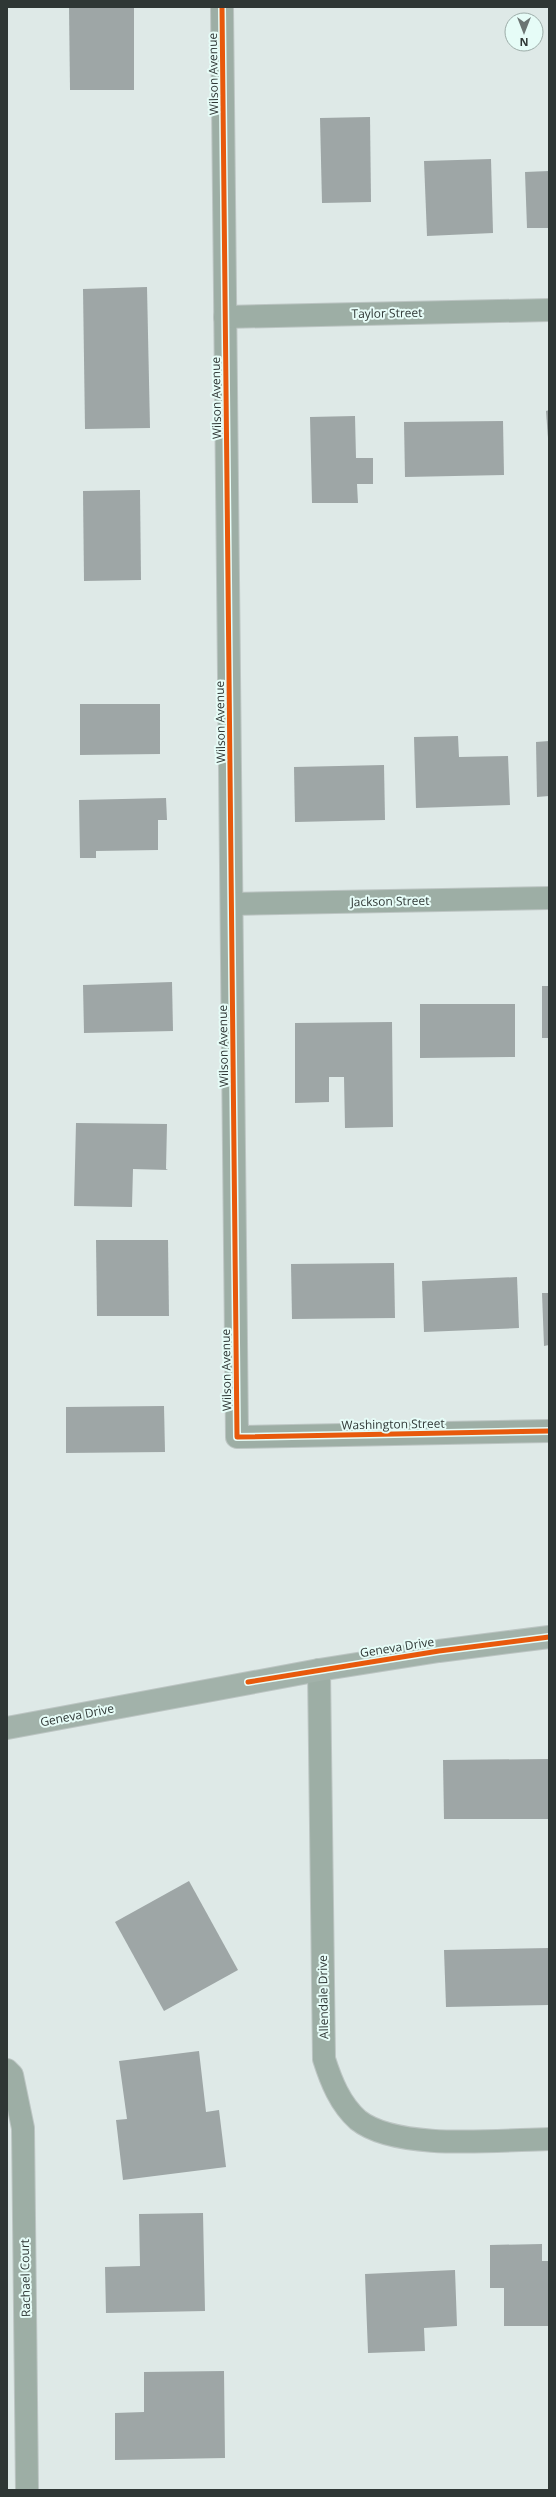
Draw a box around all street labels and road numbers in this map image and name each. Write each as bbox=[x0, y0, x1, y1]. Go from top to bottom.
street label: Wilson Avenue bbox=[204, 32, 222, 115]
street label: Taylor Street bbox=[351, 304, 423, 322]
street label: Wilson Avenue bbox=[207, 356, 225, 439]
street label: Wilson Avenue bbox=[211, 680, 229, 763]
street label: Jackson Street bbox=[349, 892, 430, 910]
street label: Wilson Avenue bbox=[214, 1004, 232, 1087]
street label: Wilson Avenue bbox=[217, 1328, 235, 1411]
street label: Washington Street bbox=[341, 1415, 445, 1433]
street label: Geneva Drive bbox=[359, 1633, 435, 1661]
street label: Geneva Drive bbox=[39, 1699, 116, 1730]
street label: Allendale Drive bbox=[314, 1955, 332, 2039]
street label: Rachael Court bbox=[16, 2239, 34, 2317]

